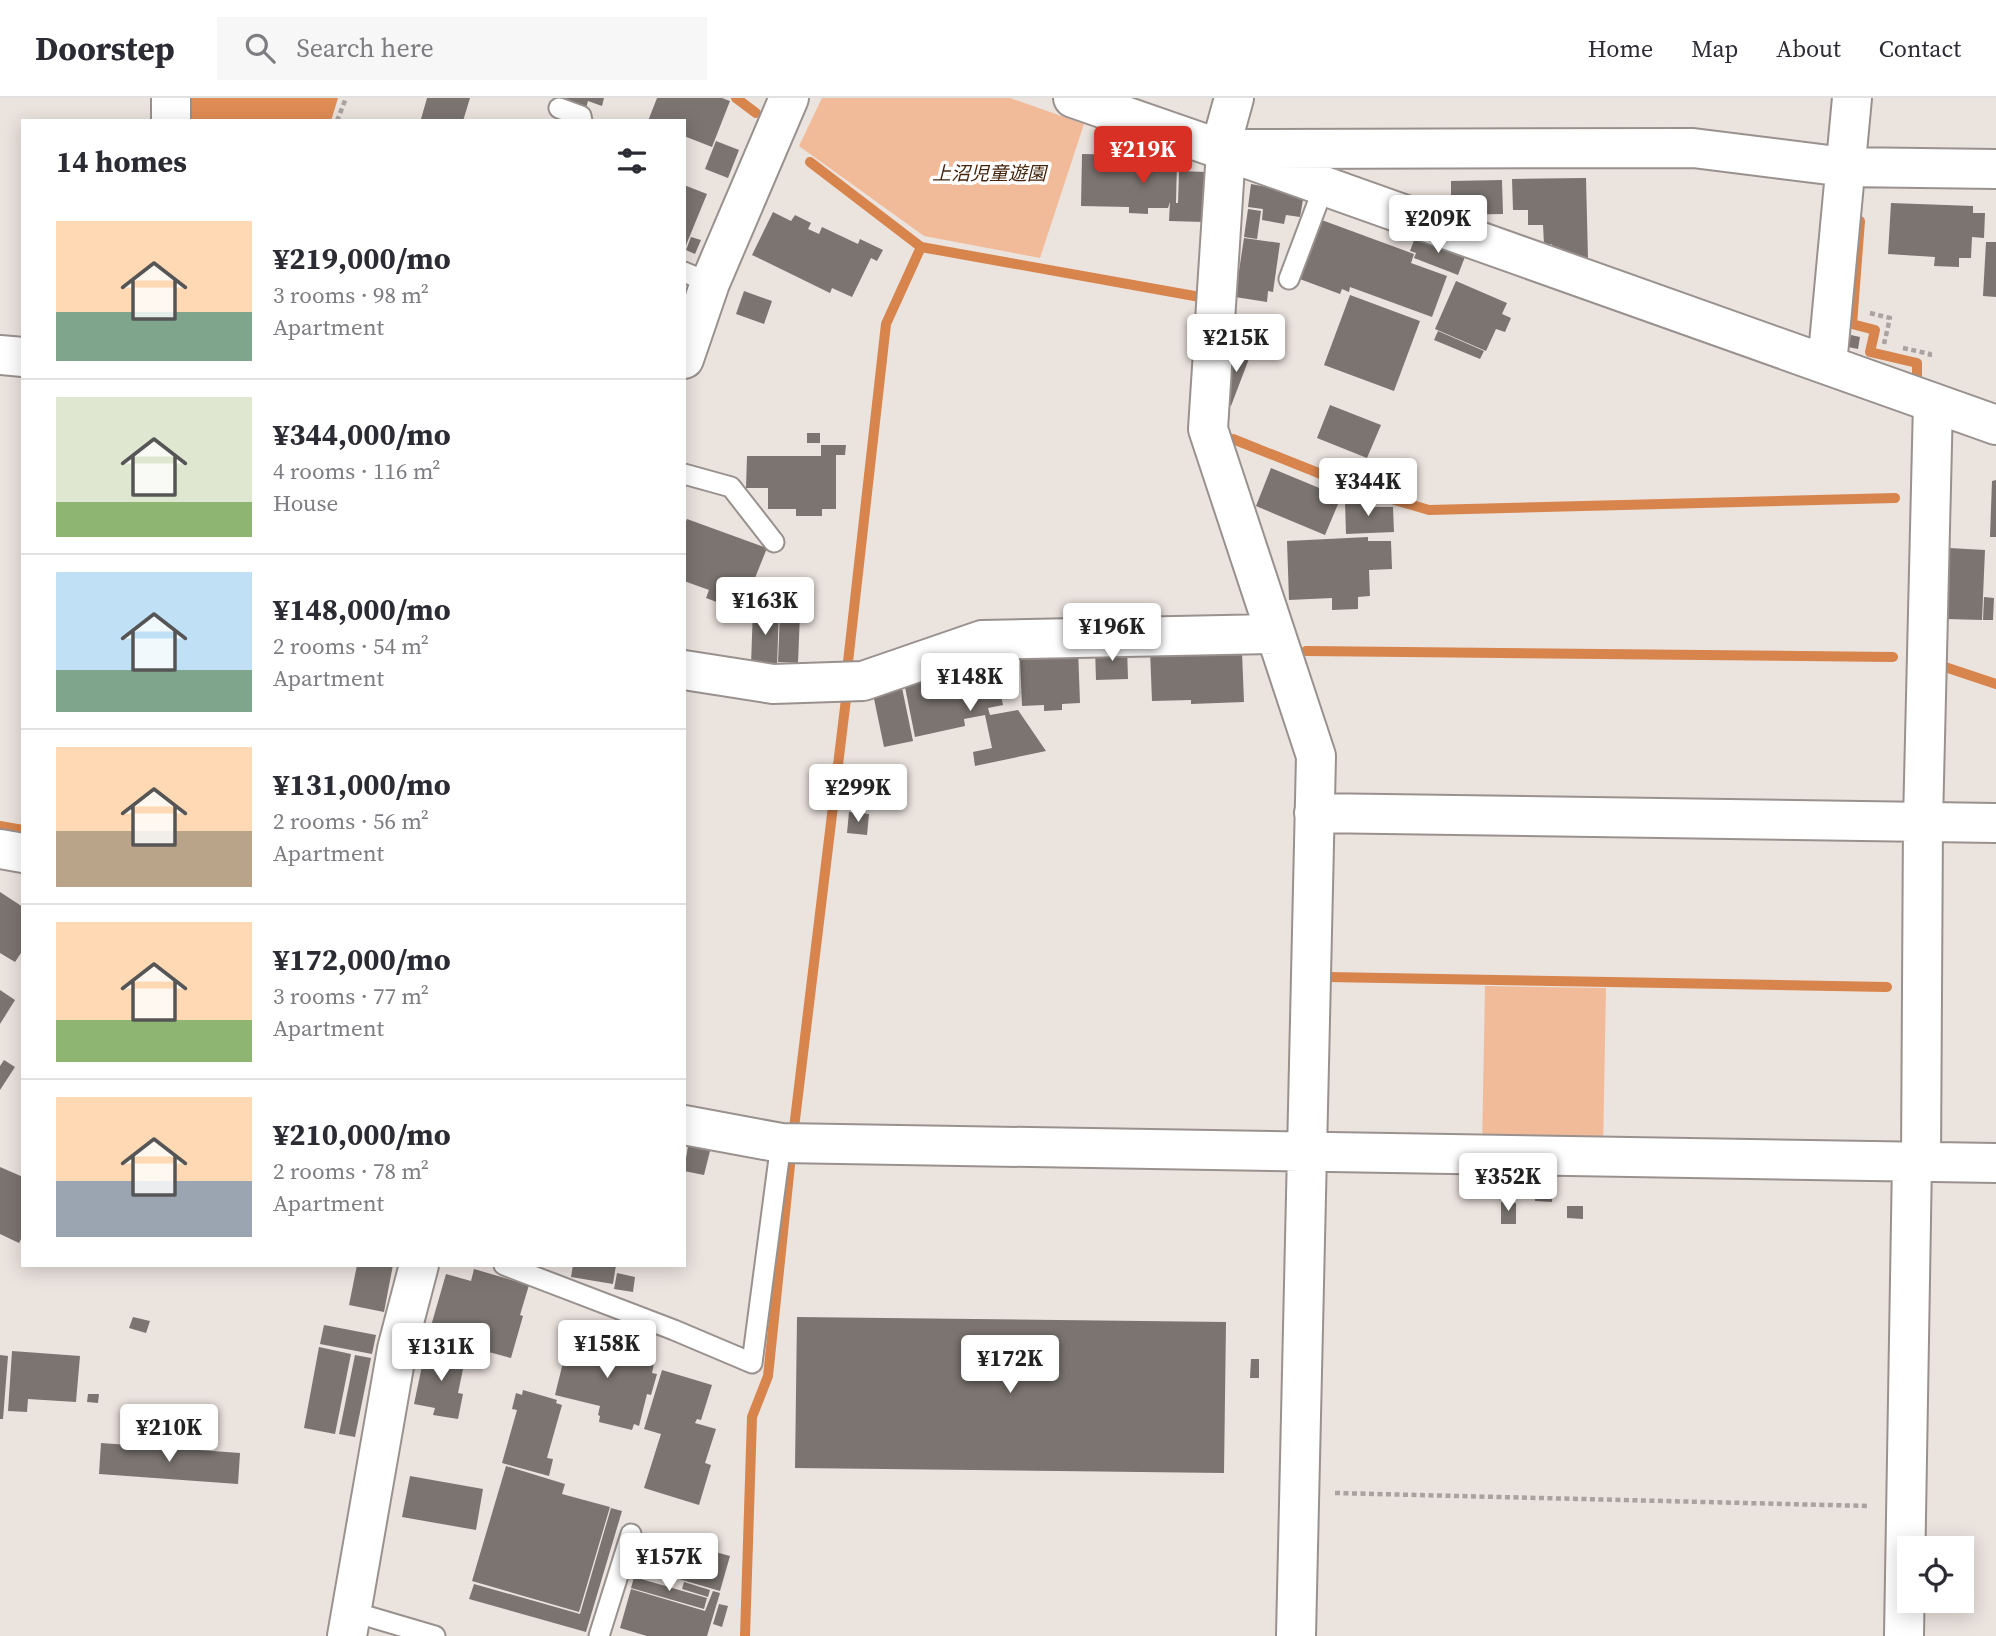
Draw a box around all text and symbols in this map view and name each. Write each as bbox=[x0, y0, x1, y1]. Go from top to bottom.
search box bbox=[217, 17, 707, 80]
text: Doorstep bbox=[35, 26, 175, 71]
icon: search bbox=[241, 29, 279, 67]
text: Search here bbox=[297, 30, 434, 66]
text: Home bbox=[1588, 32, 1653, 65]
text: Map bbox=[1691, 32, 1738, 65]
text: About bbox=[1776, 32, 1841, 65]
text: Contact bbox=[1879, 32, 1961, 65]
pin: ¥219K bbox=[1094, 126, 1192, 186]
text: ¥219K bbox=[1110, 133, 1176, 165]
text: 14 homes bbox=[56, 141, 187, 182]
icon: filters bbox=[613, 142, 651, 180]
park label: 上沼児童遊園 bbox=[932, 160, 1049, 186]
pin: ¥209K bbox=[1389, 195, 1487, 255]
text: ¥209K bbox=[1405, 202, 1471, 234]
text: ¥219,000/mo bbox=[273, 238, 451, 279]
icon: home bbox=[112, 249, 196, 333]
text: 3 rooms · 98 m² bbox=[273, 279, 429, 311]
text: Apartment bbox=[273, 311, 384, 343]
pin: ¥215K bbox=[1187, 314, 1285, 374]
text: ¥215K bbox=[1203, 321, 1269, 353]
text: ¥344,000/mo bbox=[273, 414, 451, 455]
icon: home bbox=[112, 425, 196, 509]
text: 4 rooms · 116 m² bbox=[273, 455, 440, 487]
pin: ¥344K bbox=[1319, 458, 1417, 518]
text: ¥344K bbox=[1335, 465, 1401, 497]
text: House bbox=[273, 487, 338, 519]
pin: ¥163K bbox=[716, 578, 814, 637]
text: ¥163K bbox=[732, 584, 798, 616]
text: ¥148,000/mo bbox=[273, 589, 451, 630]
icon: home bbox=[112, 600, 196, 684]
pin: ¥196K bbox=[1063, 603, 1161, 663]
text: ¥196K bbox=[1079, 610, 1145, 642]
text: 2 rooms · 54 m² bbox=[273, 630, 429, 662]
pin: ¥148K bbox=[921, 654, 1019, 713]
text: ¥148K bbox=[937, 660, 1003, 692]
text: Apartment bbox=[273, 662, 384, 694]
text: ¥131,000/mo bbox=[273, 764, 451, 805]
pin: ¥299K bbox=[809, 764, 907, 824]
text: ¥299K bbox=[825, 771, 891, 803]
icon: home bbox=[112, 775, 196, 859]
text: 2 rooms · 56 m² bbox=[273, 805, 429, 837]
text: Apartment bbox=[273, 837, 384, 869]
text: ¥172,000/mo bbox=[273, 939, 451, 980]
icon: home bbox=[112, 950, 196, 1034]
text: 3 rooms · 77 m² bbox=[273, 980, 429, 1012]
text: Apartment bbox=[273, 1012, 384, 1044]
text: ¥210,000/mo bbox=[273, 1114, 451, 1155]
icon: home bbox=[112, 1125, 196, 1209]
pin: ¥352K bbox=[1459, 1154, 1557, 1213]
text: 2 rooms · 78 m² bbox=[273, 1155, 429, 1187]
text: ¥352K bbox=[1475, 1160, 1541, 1192]
text: Apartment bbox=[273, 1187, 384, 1219]
pin: ¥158K bbox=[558, 1320, 656, 1380]
pin: ¥131K bbox=[392, 1324, 490, 1383]
text: ¥158K bbox=[574, 1327, 640, 1359]
text: ¥131K bbox=[408, 1330, 474, 1362]
pin: ¥172K bbox=[961, 1336, 1059, 1395]
text: ¥172K bbox=[977, 1342, 1043, 1374]
pin: ¥210K bbox=[120, 1404, 218, 1464]
text: ¥210K bbox=[136, 1411, 202, 1443]
pin: ¥157K bbox=[620, 1534, 718, 1593]
map controls bbox=[1897, 1536, 1974, 1613]
button: locate bbox=[1897, 1536, 1974, 1613]
text: ¥157K bbox=[636, 1540, 702, 1572]

